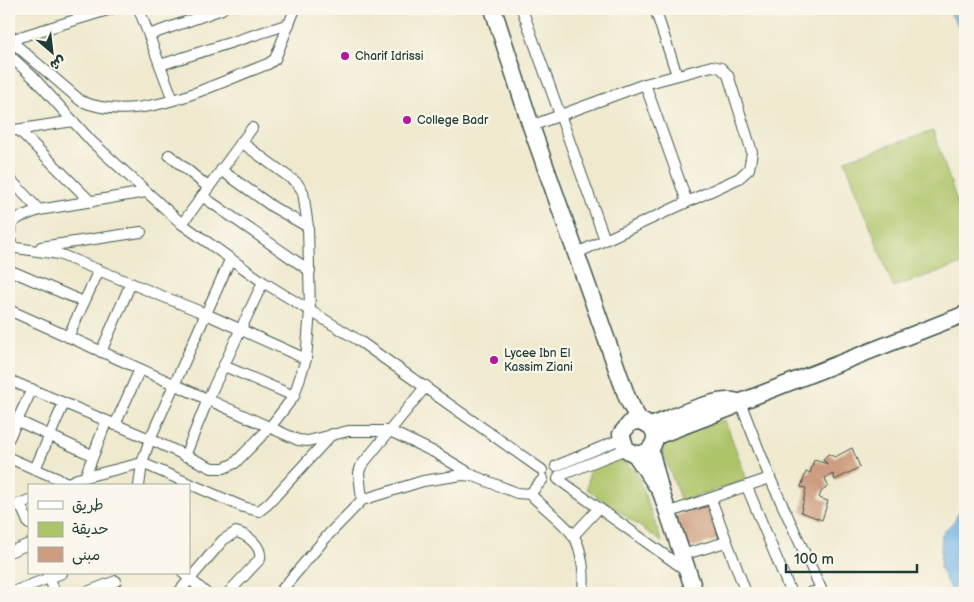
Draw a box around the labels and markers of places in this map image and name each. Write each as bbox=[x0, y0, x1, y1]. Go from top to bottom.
place label: Charif Idrissi bbox=[355, 49, 424, 64]
marker: Charif Idrissi bbox=[339, 50, 351, 62]
place label: College Badr bbox=[417, 113, 489, 128]
marker: College Badr bbox=[401, 114, 413, 126]
place label: Lycee Ibn El Kassim Ziani bbox=[504, 346, 573, 375]
marker: Lycee Ibn El Kassim Ziani bbox=[488, 354, 500, 366]

